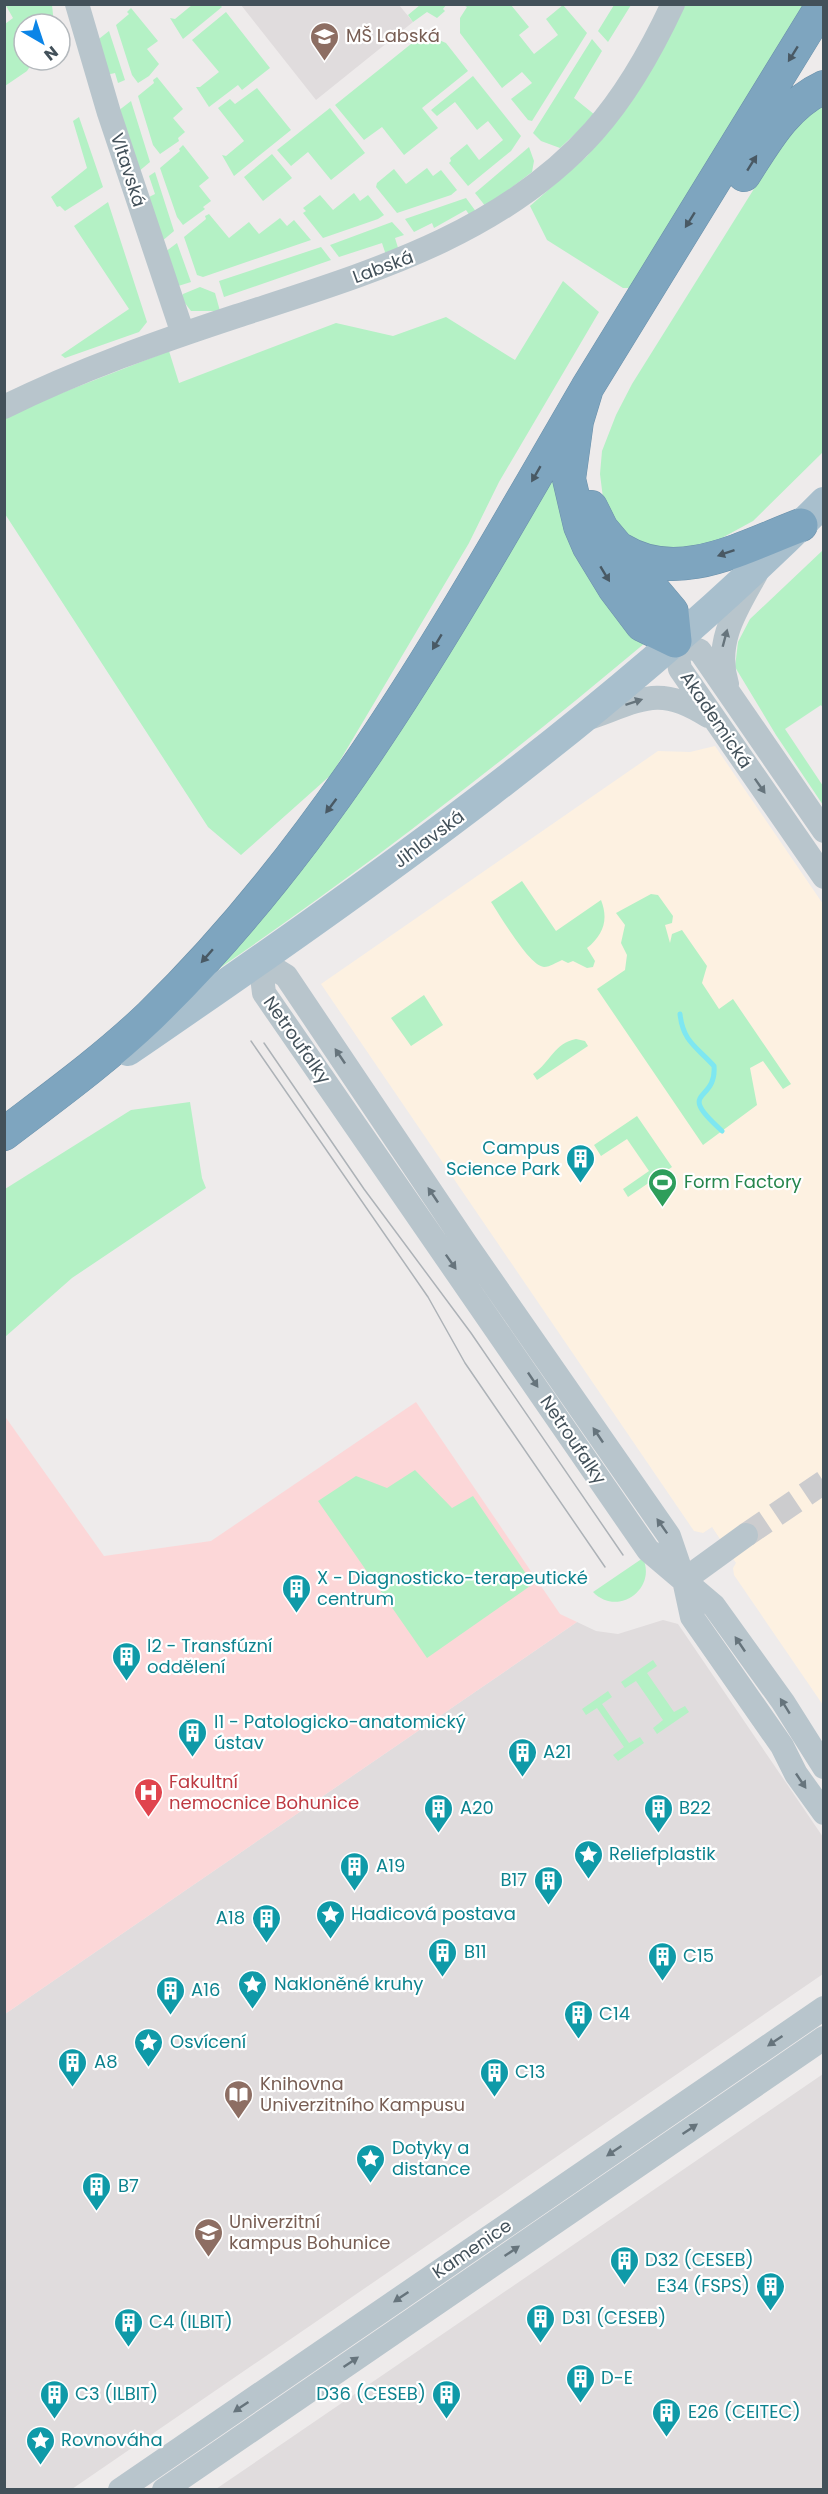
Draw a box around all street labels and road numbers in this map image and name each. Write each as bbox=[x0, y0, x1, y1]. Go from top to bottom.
street label: Vltavská bbox=[105, 130, 152, 210]
street label: Labská bbox=[349, 244, 417, 289]
street label: Akademická bbox=[675, 666, 758, 773]
street label: Jihlavská bbox=[388, 804, 469, 874]
street label: Netroufalky bbox=[258, 991, 337, 1089]
street label: Netroufalky bbox=[535, 1390, 612, 1489]
street label: Kamenice bbox=[427, 2213, 516, 2284]

